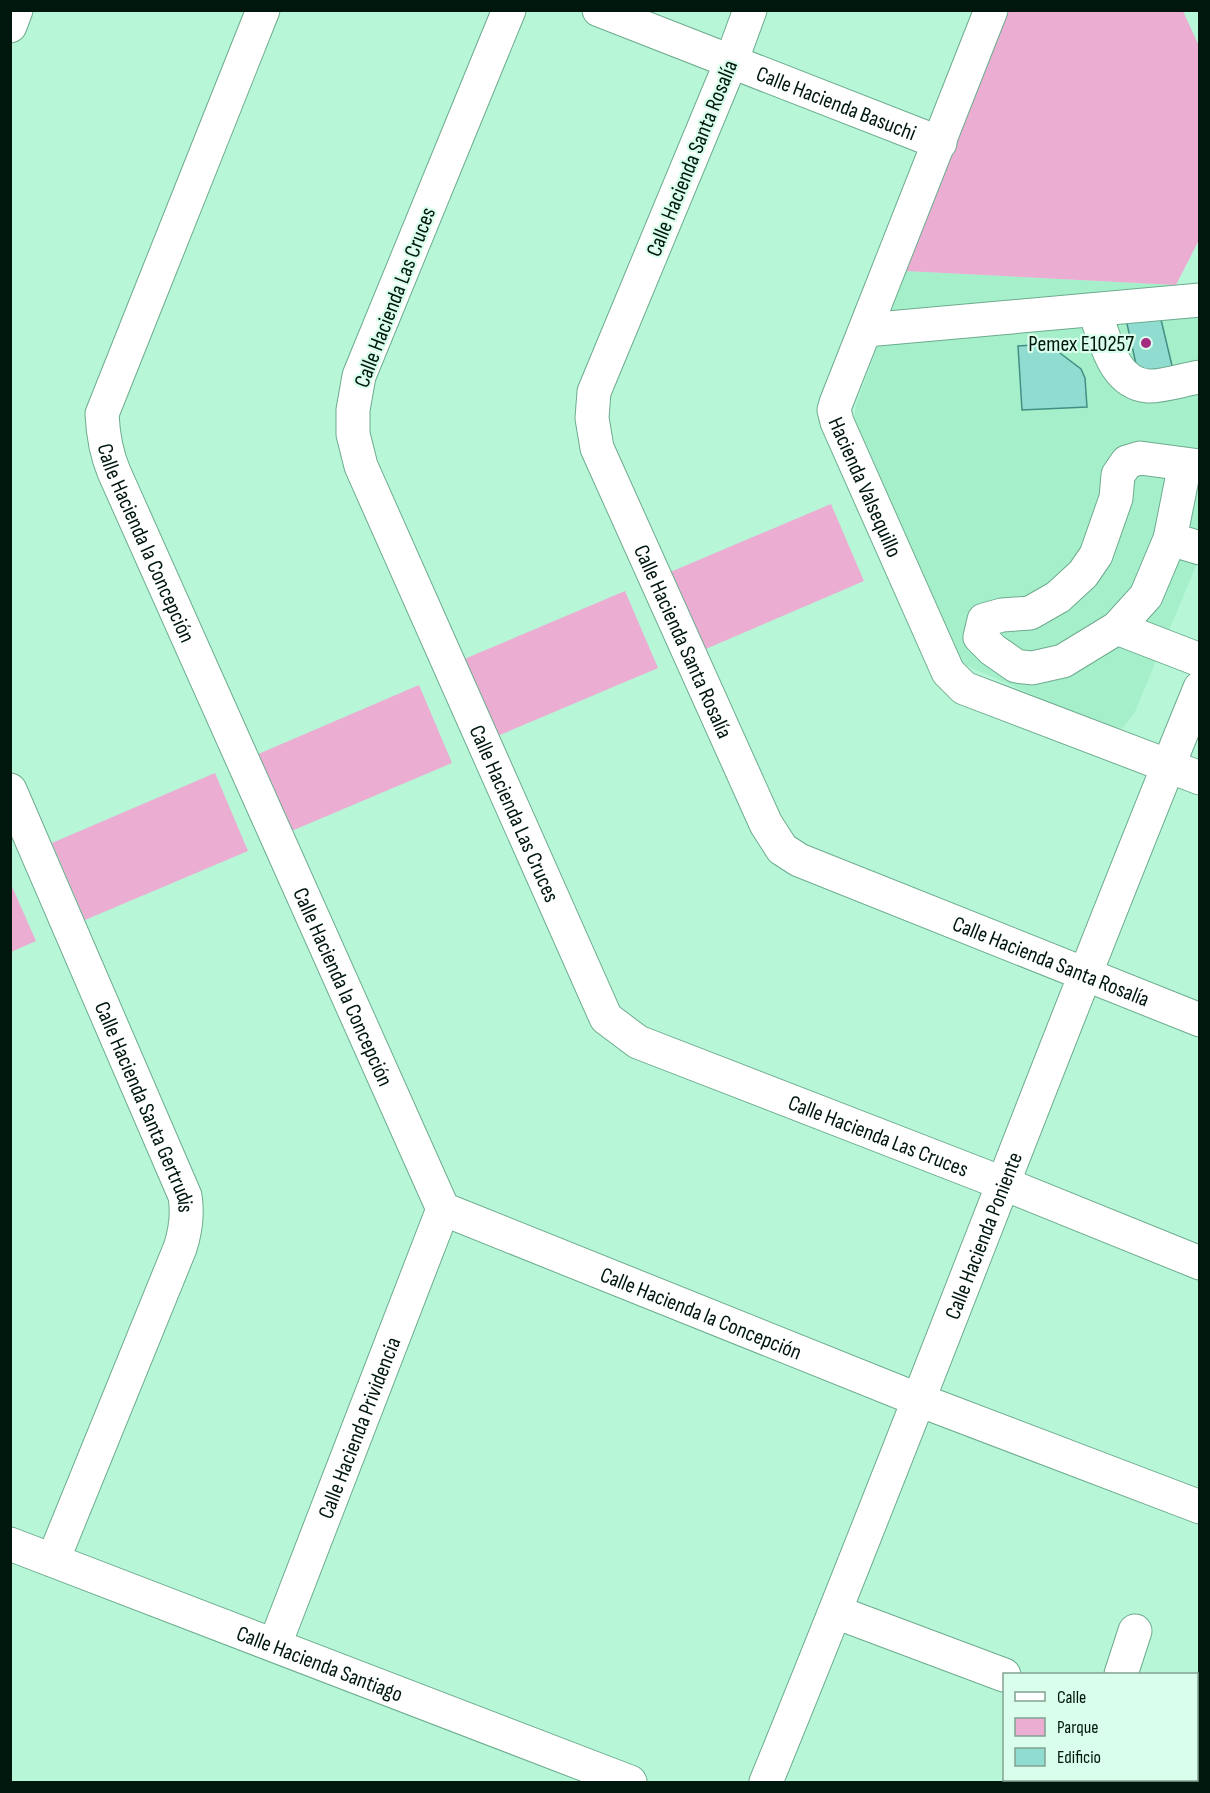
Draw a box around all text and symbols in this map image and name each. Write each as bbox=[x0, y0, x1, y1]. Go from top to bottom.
street label: Calle Hacienda Santa Rosalía bbox=[641, 57, 744, 261]
street label: Calle Hacienda Basuchi bbox=[752, 61, 920, 147]
street label: Calle Hacienda Las Cruces bbox=[349, 204, 442, 391]
place label: Pemex E10257 bbox=[1028, 331, 1134, 358]
marker: Pemex E10257 bbox=[1139, 336, 1153, 350]
street label: Hacienda Valsequillo bbox=[822, 413, 907, 562]
street label: Calle Hacienda la Concepción bbox=[91, 441, 200, 647]
street label: Calle Hacienda Santa Rosalía bbox=[627, 541, 738, 743]
street label: Calle Hacienda Las Cruces bbox=[463, 721, 565, 907]
street label: Calle Hacienda la Concepción bbox=[286, 884, 398, 1091]
street label: Calle Hacienda Santa Rosalía bbox=[949, 911, 1153, 1013]
street label: Calle Hacienda Santa Gertrudis bbox=[88, 998, 198, 1213]
street label: Calle Hacienda Las Cruces bbox=[784, 1090, 972, 1184]
street label: Calle Hacienda Poniente bbox=[939, 1149, 1029, 1323]
street label: Calle Hacienda la Concepción bbox=[596, 1262, 806, 1367]
street label: Calle Hacienda Prividencia bbox=[313, 1333, 407, 1523]
street label: Calle Hacienda Santiago bbox=[232, 1620, 406, 1709]
legend bbox=[1003, 1673, 1198, 1781]
text: Calle bbox=[1057, 1687, 1086, 1708]
text: Parque bbox=[1057, 1717, 1098, 1738]
text: Edificio bbox=[1057, 1747, 1101, 1768]

